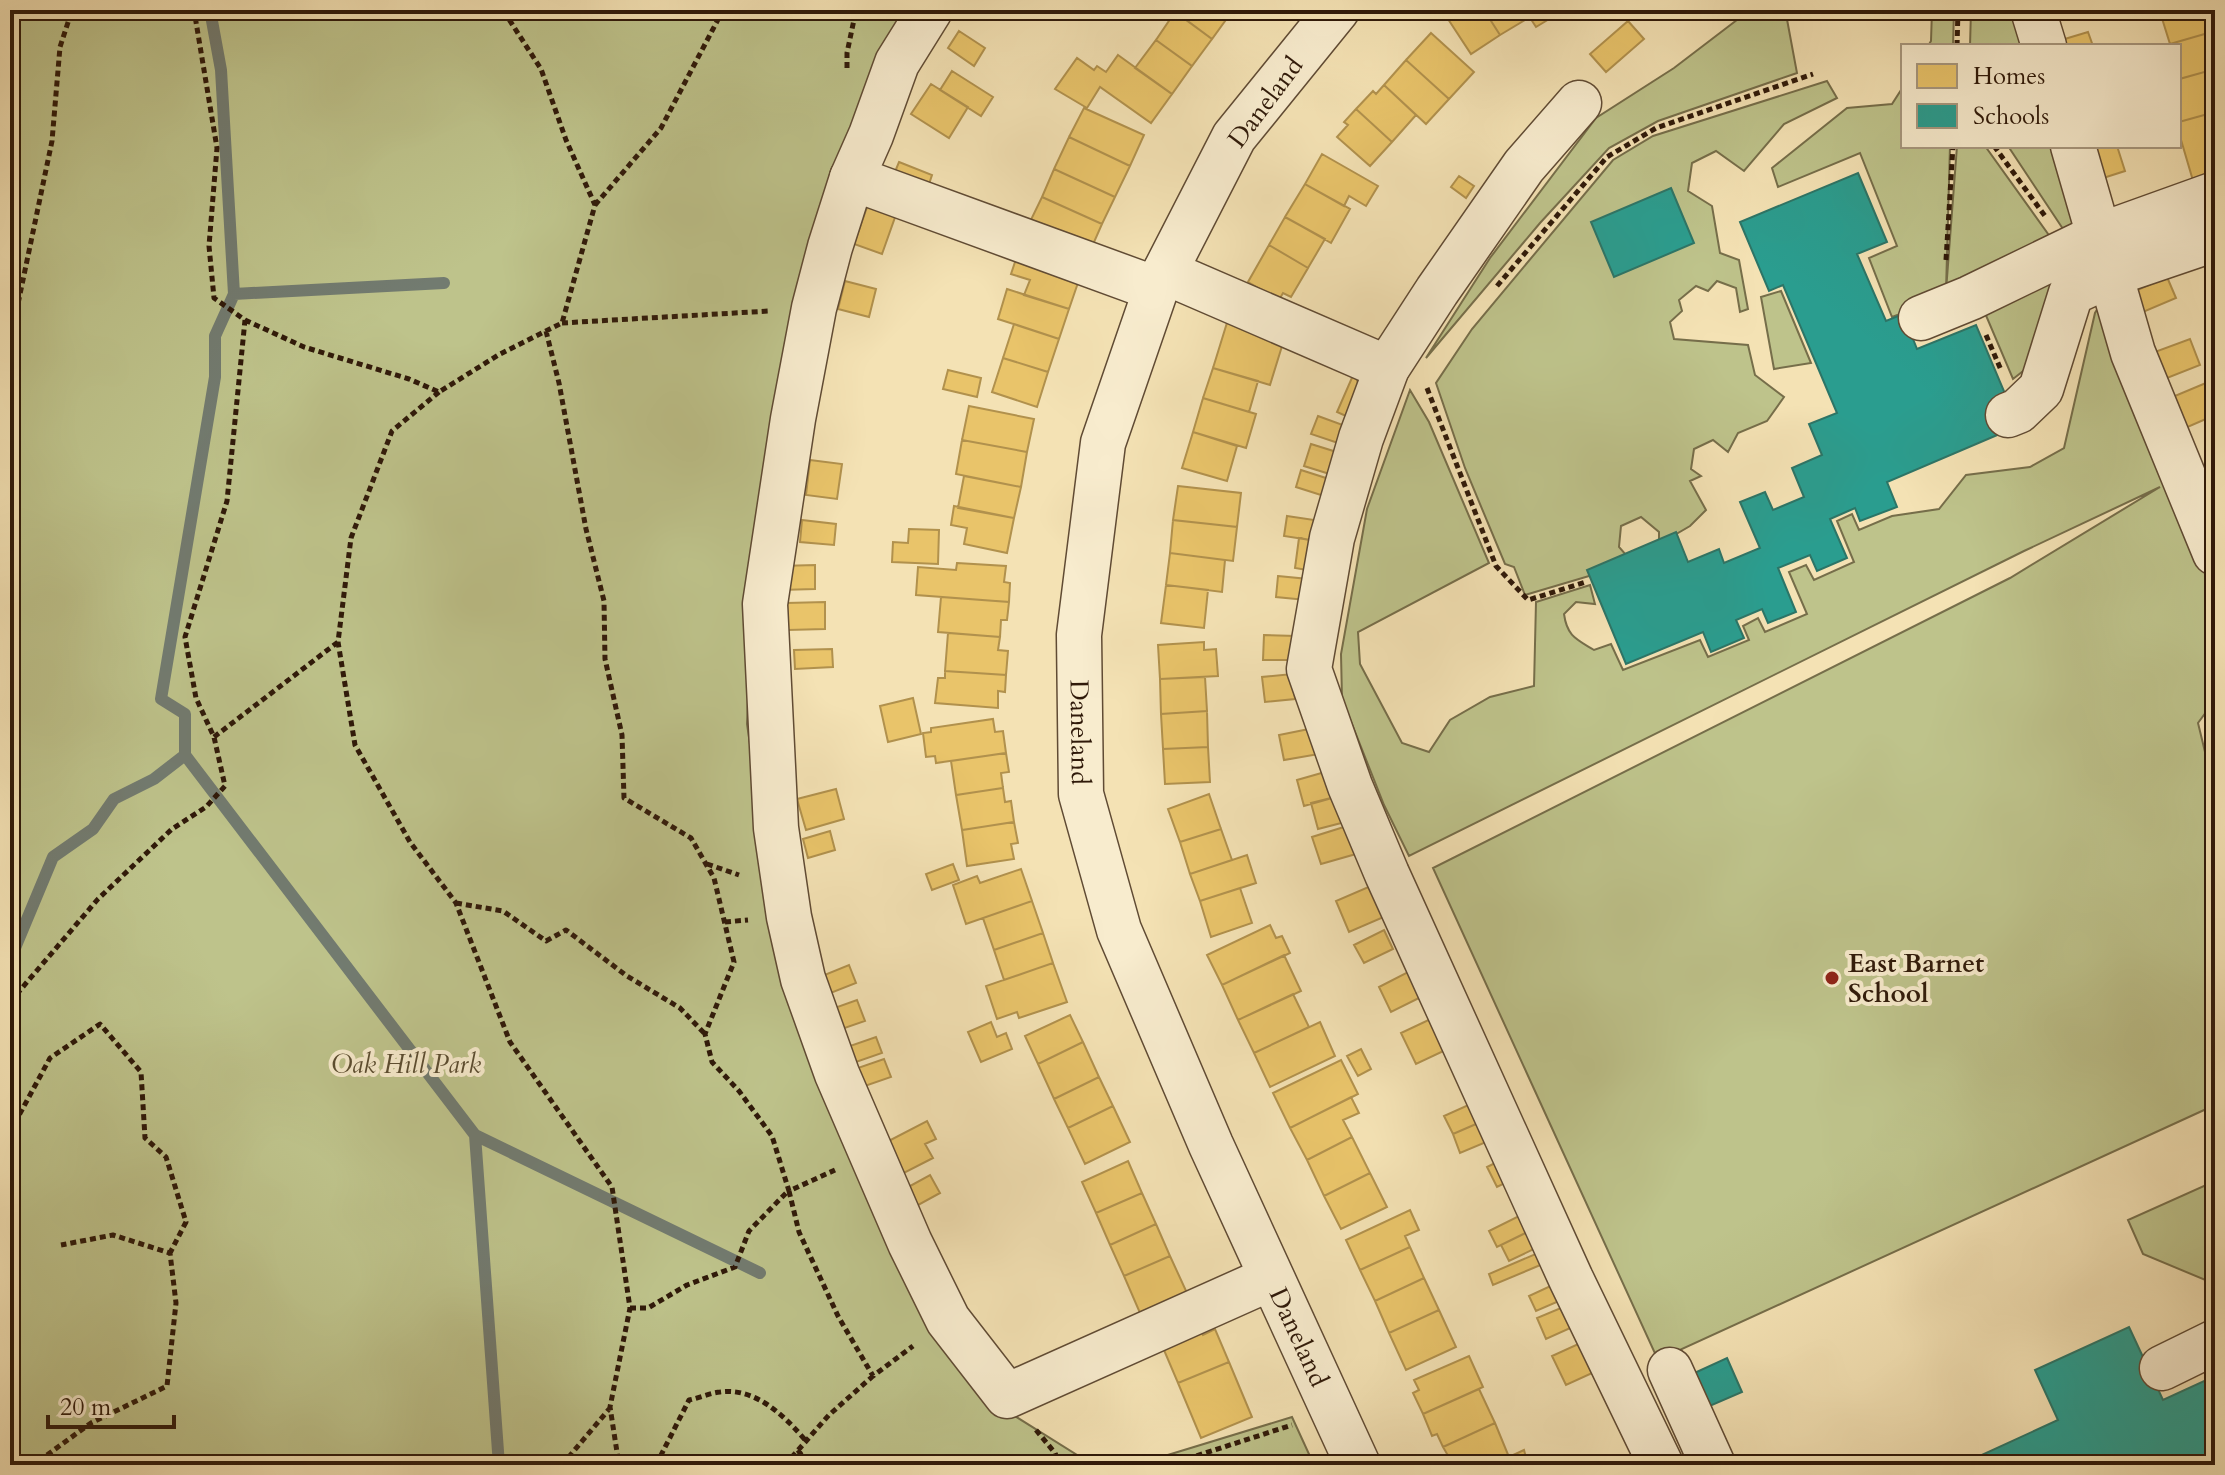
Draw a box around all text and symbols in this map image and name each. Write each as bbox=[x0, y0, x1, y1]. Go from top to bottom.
legend bbox=[1901, 44, 2181, 148]
street label: Daneland bbox=[1220, 50, 1311, 155]
text: Homes bbox=[1973, 60, 2045, 93]
text: Schools bbox=[1973, 100, 2049, 133]
street label: Daneland bbox=[1062, 679, 1098, 785]
place label: East Barnet School bbox=[1848, 946, 1984, 1011]
marker: East Barnet School bbox=[1823, 969, 1841, 987]
park label: Oak Hill Park bbox=[331, 1047, 481, 1082]
street label: Daneland bbox=[1261, 1282, 1337, 1392]
scale bar bbox=[48, 1379, 174, 1429]
text: 20 m bbox=[60, 1391, 112, 1424]

